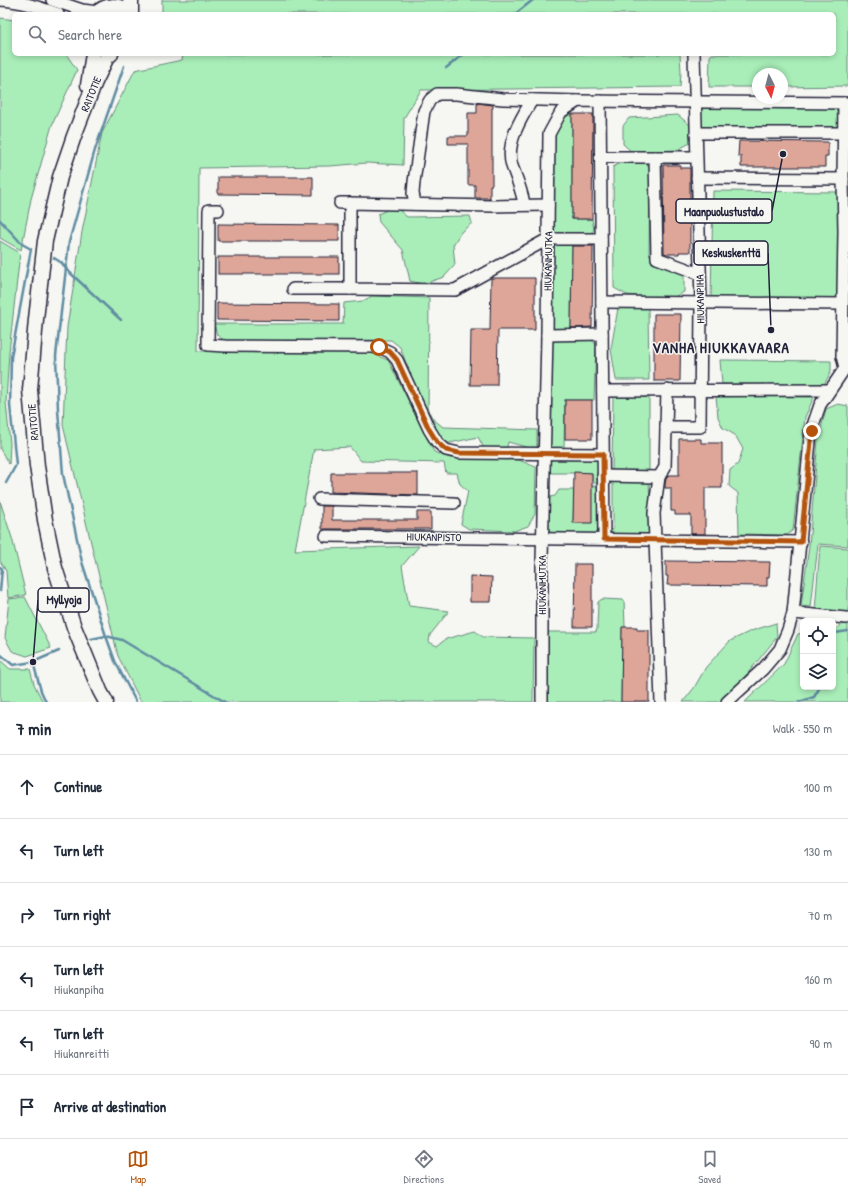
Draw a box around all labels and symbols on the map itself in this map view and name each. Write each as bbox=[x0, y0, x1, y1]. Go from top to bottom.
north arrow bbox=[752, 68, 788, 104]
street label: RAITOTIE bbox=[78, 74, 104, 114]
callout: Maanpuolustustalo bbox=[676, 199, 772, 223]
text: Maanpuolustustalo bbox=[684, 203, 764, 221]
street label: HIUKANMUTKA bbox=[540, 230, 556, 291]
callout: Keskuskenttä bbox=[694, 241, 768, 265]
text: Keskuskenttä bbox=[702, 244, 760, 261]
street label: HIUKANPIHA bbox=[693, 274, 707, 324]
district label: VANHA HIUKKAVAARA bbox=[652, 337, 790, 358]
route start bbox=[370, 338, 388, 356]
street label: RAITOTIE bbox=[24, 403, 42, 441]
route end bbox=[803, 422, 821, 440]
street label: HIUKANPISTO bbox=[406, 530, 462, 544]
street label: HIUKANMUTKA bbox=[535, 555, 549, 615]
callout: Myllyoja bbox=[38, 588, 89, 612]
text: Myllyoja bbox=[47, 591, 82, 609]

